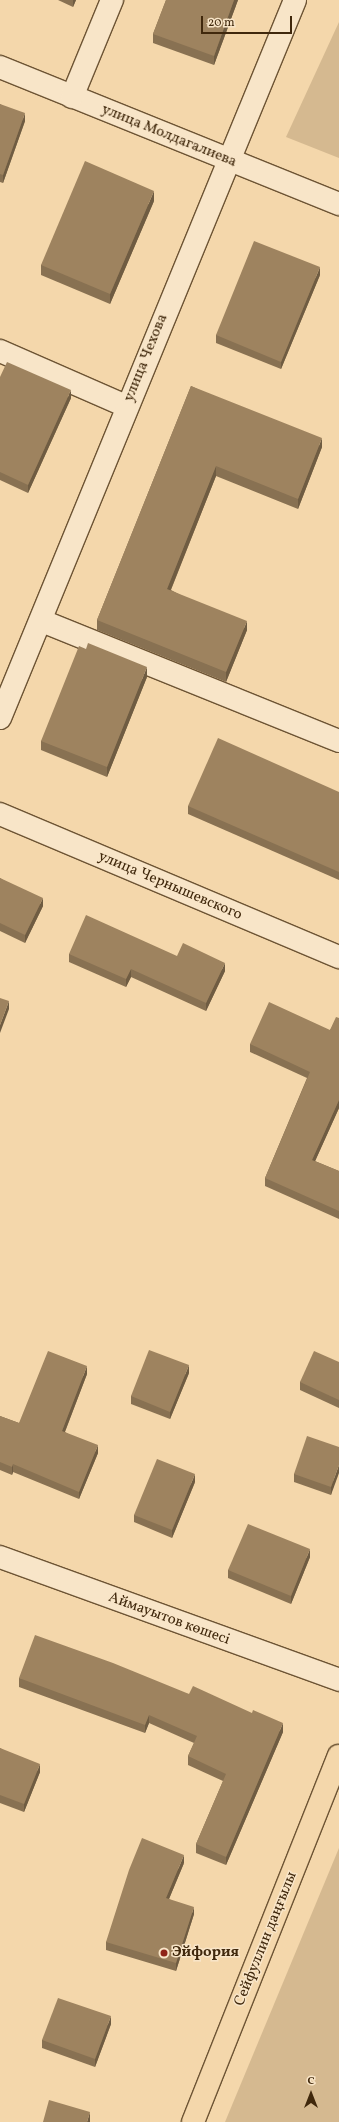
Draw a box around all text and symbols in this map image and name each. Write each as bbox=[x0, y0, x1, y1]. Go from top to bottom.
scale bar bbox=[203, 8, 294, 34]
text: 20 m bbox=[208, 15, 235, 31]
street label: улица Молдагалиева bbox=[99, 101, 239, 171]
street label: улица Чехова bbox=[120, 312, 172, 404]
street label: улица Чернышевского bbox=[95, 847, 245, 925]
street label: Аймауытов көшесі bbox=[106, 1589, 232, 1649]
street label: Сейфуллин даңғылы bbox=[231, 1869, 301, 2009]
place label: Эйфория bbox=[172, 1944, 239, 1962]
marker: Эйфория bbox=[159, 1948, 169, 1958]
north arrow bbox=[291, 2074, 331, 2114]
text: С bbox=[307, 2074, 315, 2089]

